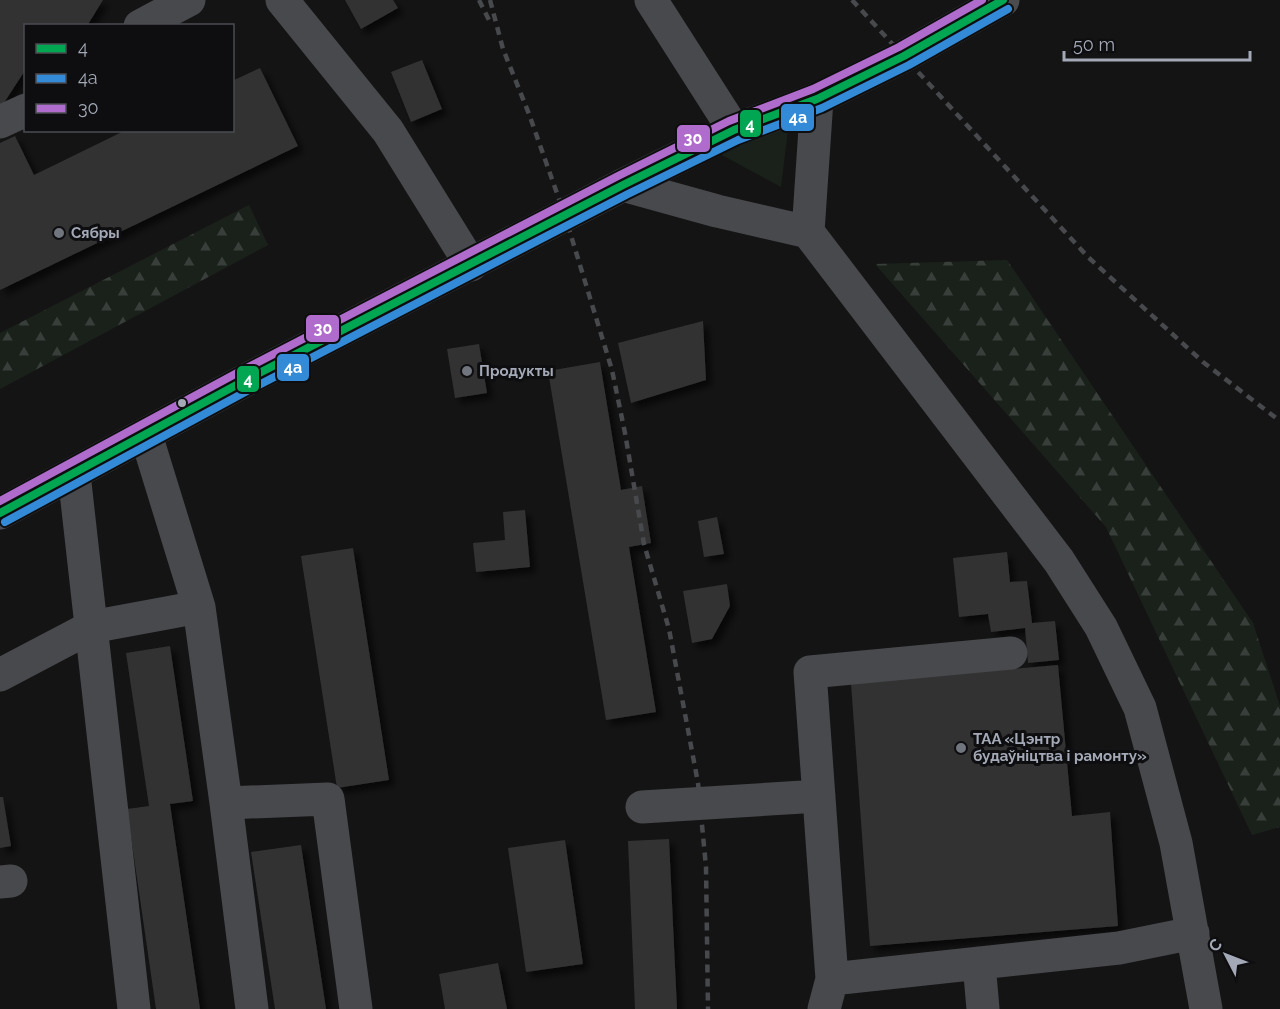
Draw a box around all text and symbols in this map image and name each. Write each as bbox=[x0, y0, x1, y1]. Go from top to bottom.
legend bbox=[24, 24, 234, 132]
scale bar bbox=[1064, 24, 1250, 62]
text: 50 m bbox=[1073, 34, 1115, 55]
text: 4 bbox=[78, 37, 88, 58]
text: 4а bbox=[78, 67, 98, 88]
text: 30 bbox=[78, 97, 99, 118]
line badge: 4а bbox=[780, 103, 815, 132]
text: 4а bbox=[789, 108, 807, 127]
line badge: 4 bbox=[739, 109, 762, 138]
text: 4 bbox=[745, 115, 755, 134]
line badge: 30 bbox=[676, 124, 711, 153]
text: 30 bbox=[684, 129, 703, 148]
place label: Сябры bbox=[71, 224, 120, 242]
marker: Сябры bbox=[52, 226, 66, 240]
line badge: 30 bbox=[305, 314, 340, 343]
text: 30 bbox=[314, 319, 333, 338]
line badge: 4а bbox=[276, 353, 310, 382]
text: 4а bbox=[284, 358, 302, 377]
place label: Продукты bbox=[479, 362, 554, 380]
marker: Продукты bbox=[460, 364, 474, 378]
line badge: 4 bbox=[236, 365, 260, 393]
text: 4 bbox=[243, 370, 253, 389]
unlabelled marker bbox=[176, 397, 188, 409]
place label: ТАА «Цэнтр будаўніцтва і рамонту» bbox=[973, 730, 1147, 765]
marker: ТАА «Цэнтр будаўніцтва і рамонту» bbox=[954, 741, 968, 755]
north arrow bbox=[1196, 925, 1256, 985]
text: С bbox=[1204, 935, 1226, 956]

